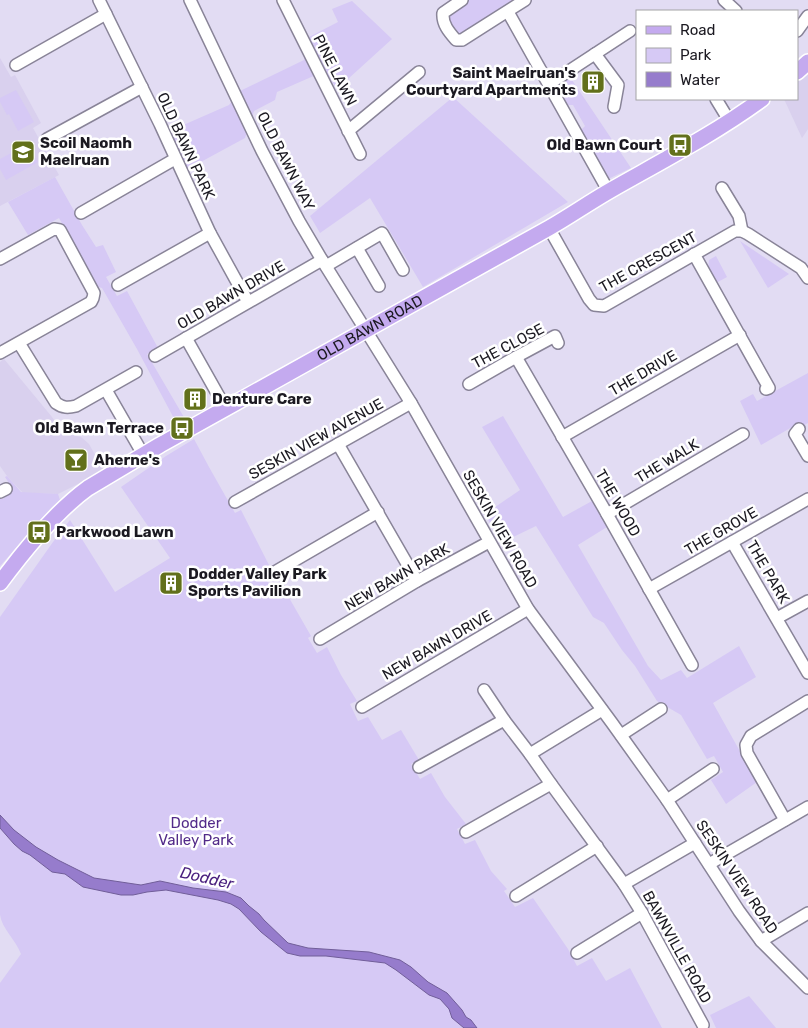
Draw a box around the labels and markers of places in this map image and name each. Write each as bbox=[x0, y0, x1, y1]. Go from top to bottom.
place label: Saint Maelruan's Courtyard Apartments bbox=[406, 64, 576, 99]
building icon: Saint Maelruan's Courtyard Apartments bbox=[580, 69, 606, 95]
bus stop icon: Old Bawn Court bbox=[667, 132, 693, 158]
place label: Scoil Naomh Maelruan bbox=[40, 134, 132, 169]
place label: Old Bawn Court bbox=[547, 136, 662, 154]
school or university icon: Scoil Naomh Maelruan bbox=[10, 139, 36, 165]
building icon: Denture Care bbox=[182, 386, 208, 412]
place label: Denture Care bbox=[212, 390, 312, 408]
bus stop icon: Old Bawn Terrace bbox=[169, 415, 195, 441]
place label: Old Bawn Terrace bbox=[35, 419, 164, 437]
bar icon: Aherne's bbox=[63, 447, 89, 473]
place label: Aherne's bbox=[94, 451, 160, 469]
bus stop icon: Parkwood Lawn bbox=[26, 519, 52, 545]
place label: Parkwood Lawn bbox=[56, 523, 174, 541]
place label: Dodder Valley Park Sports Pavilion bbox=[188, 565, 327, 600]
building icon: Dodder Valley Park Sports Pavilion bbox=[158, 570, 184, 596]

